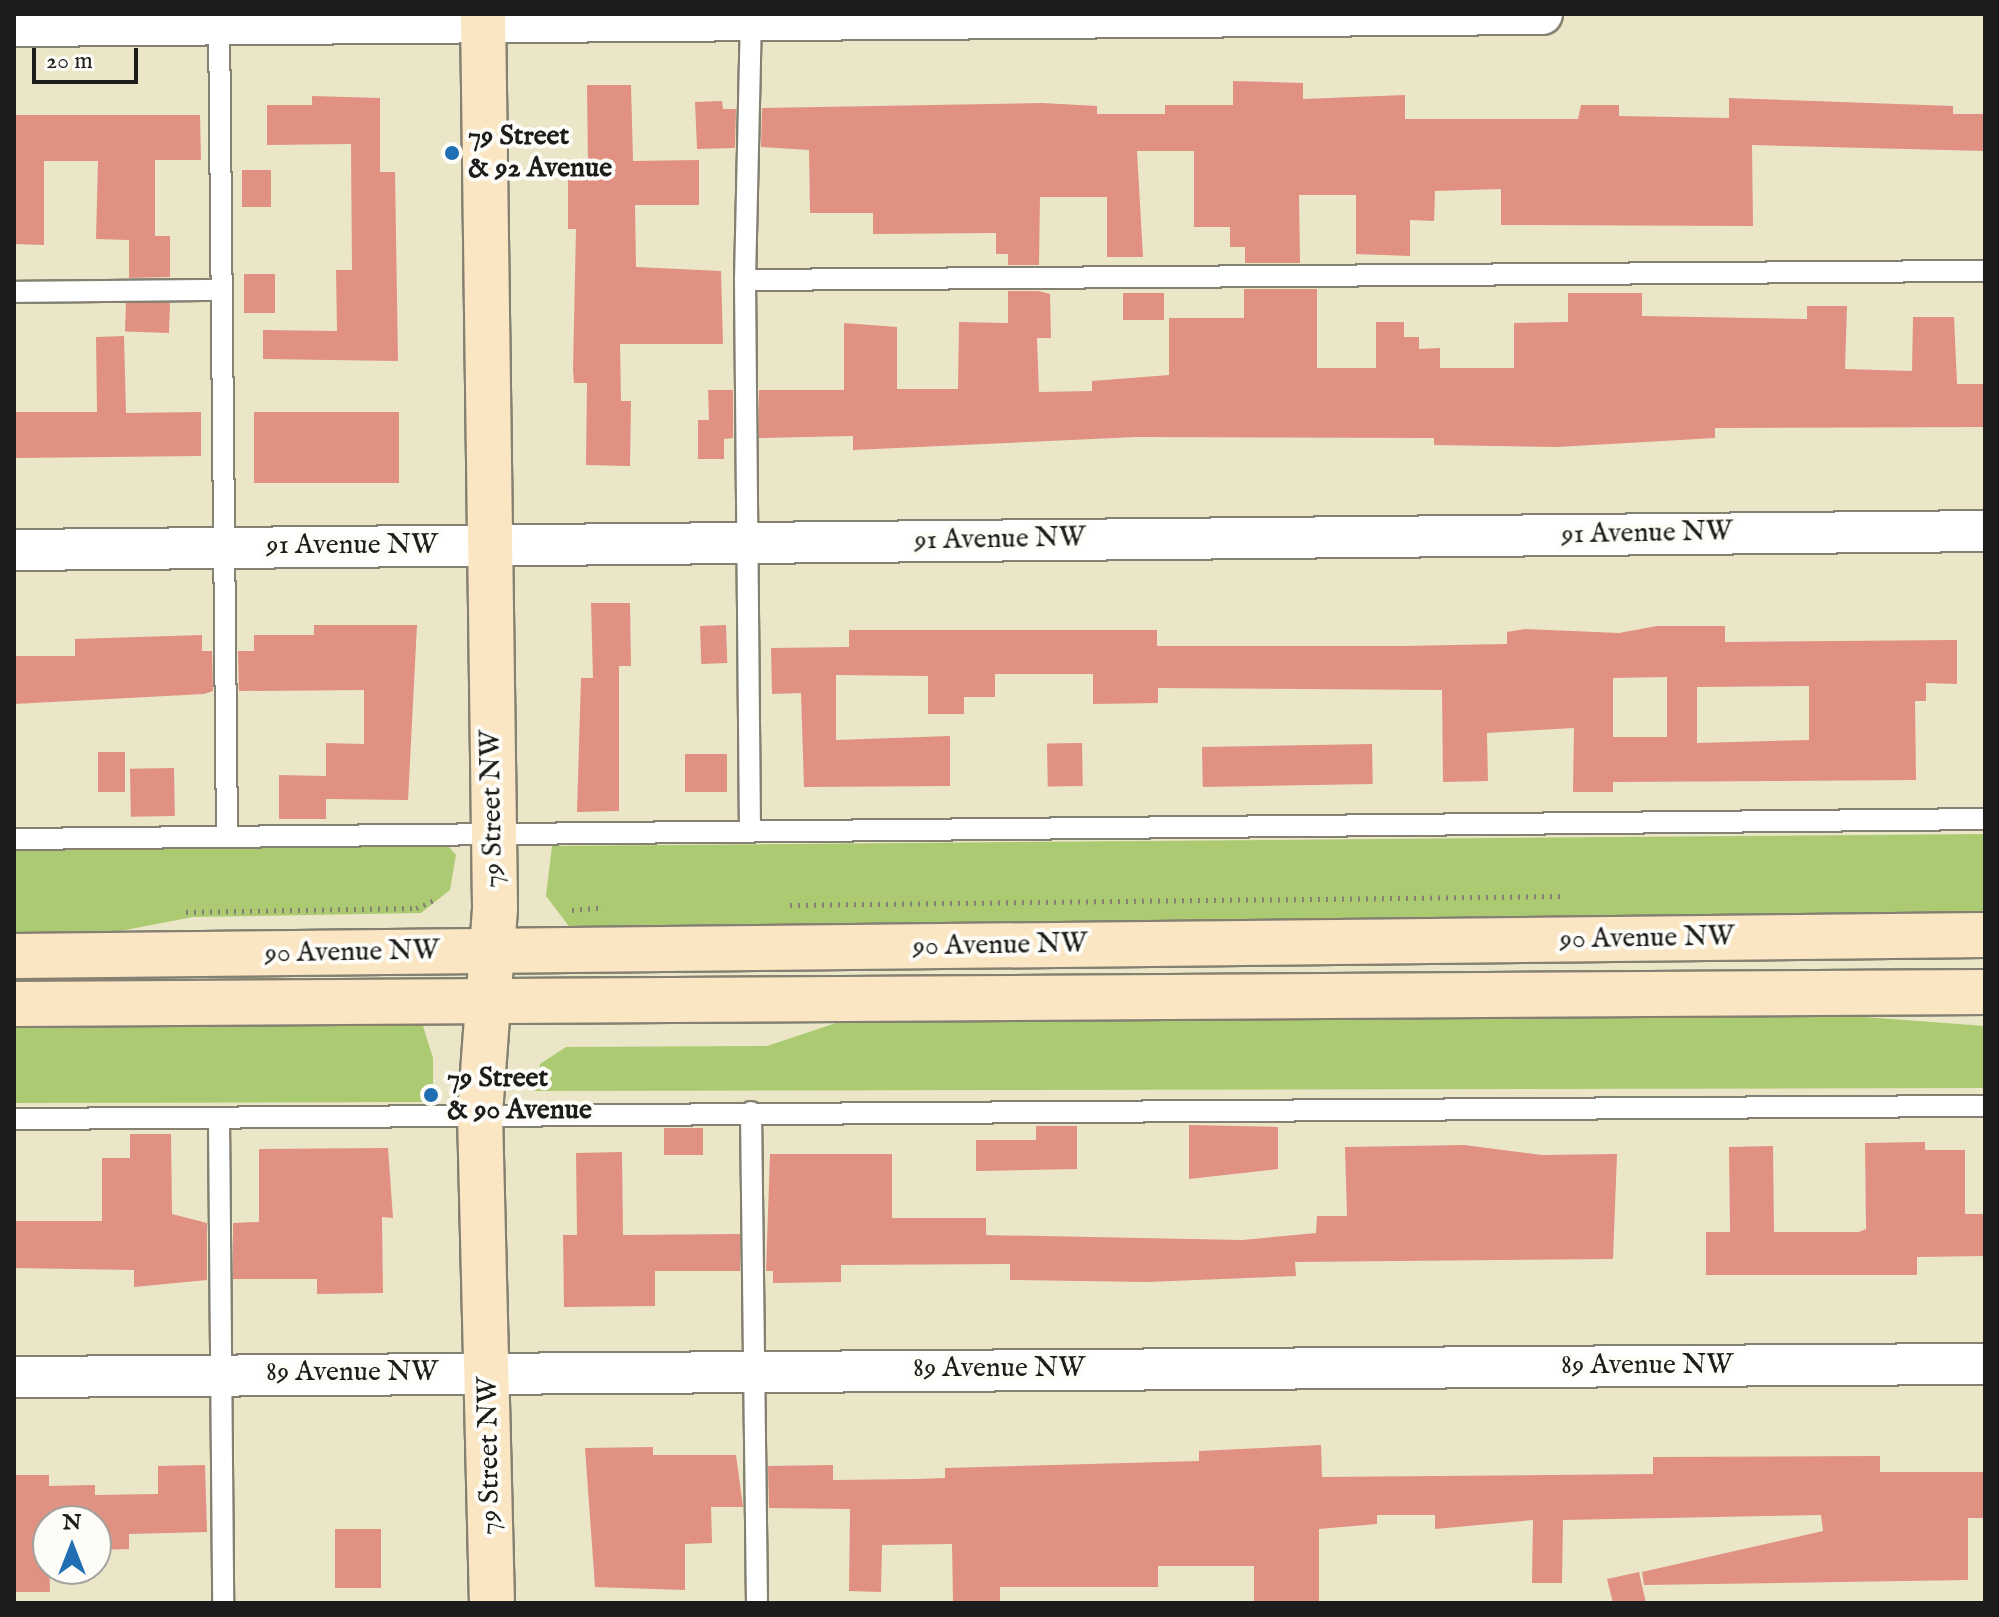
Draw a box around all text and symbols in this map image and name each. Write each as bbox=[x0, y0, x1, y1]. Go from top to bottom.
scale bar bbox=[36, 32, 142, 82]
text: 20 m bbox=[46, 46, 93, 77]
place label: 79 Street & 92 Avenue bbox=[468, 120, 612, 186]
marker: 79 Street & 92 Avenue bbox=[443, 144, 461, 162]
street label: 91 Avenue NW bbox=[1561, 516, 1733, 552]
street label: 91 Avenue NW bbox=[914, 522, 1086, 558]
street label: 91 Avenue NW bbox=[266, 529, 438, 563]
street label: 79 Street NW bbox=[475, 730, 511, 888]
street label: 90 Avenue NW bbox=[1559, 921, 1735, 957]
street label: 90 Avenue NW bbox=[912, 928, 1088, 964]
street label: 90 Avenue NW bbox=[264, 935, 440, 971]
place label: 79 Street & 90 Avenue bbox=[447, 1062, 592, 1128]
marker: 79 Street & 90 Avenue bbox=[422, 1086, 440, 1104]
street label: 89 Avenue NW bbox=[1561, 1349, 1733, 1383]
street label: 89 Avenue NW bbox=[913, 1352, 1085, 1386]
street label: 89 Avenue NW bbox=[266, 1356, 438, 1390]
street label: 79 Street NW bbox=[472, 1377, 508, 1535]
north arrow bbox=[32, 1505, 112, 1585]
text: N bbox=[62, 1509, 82, 1537]

